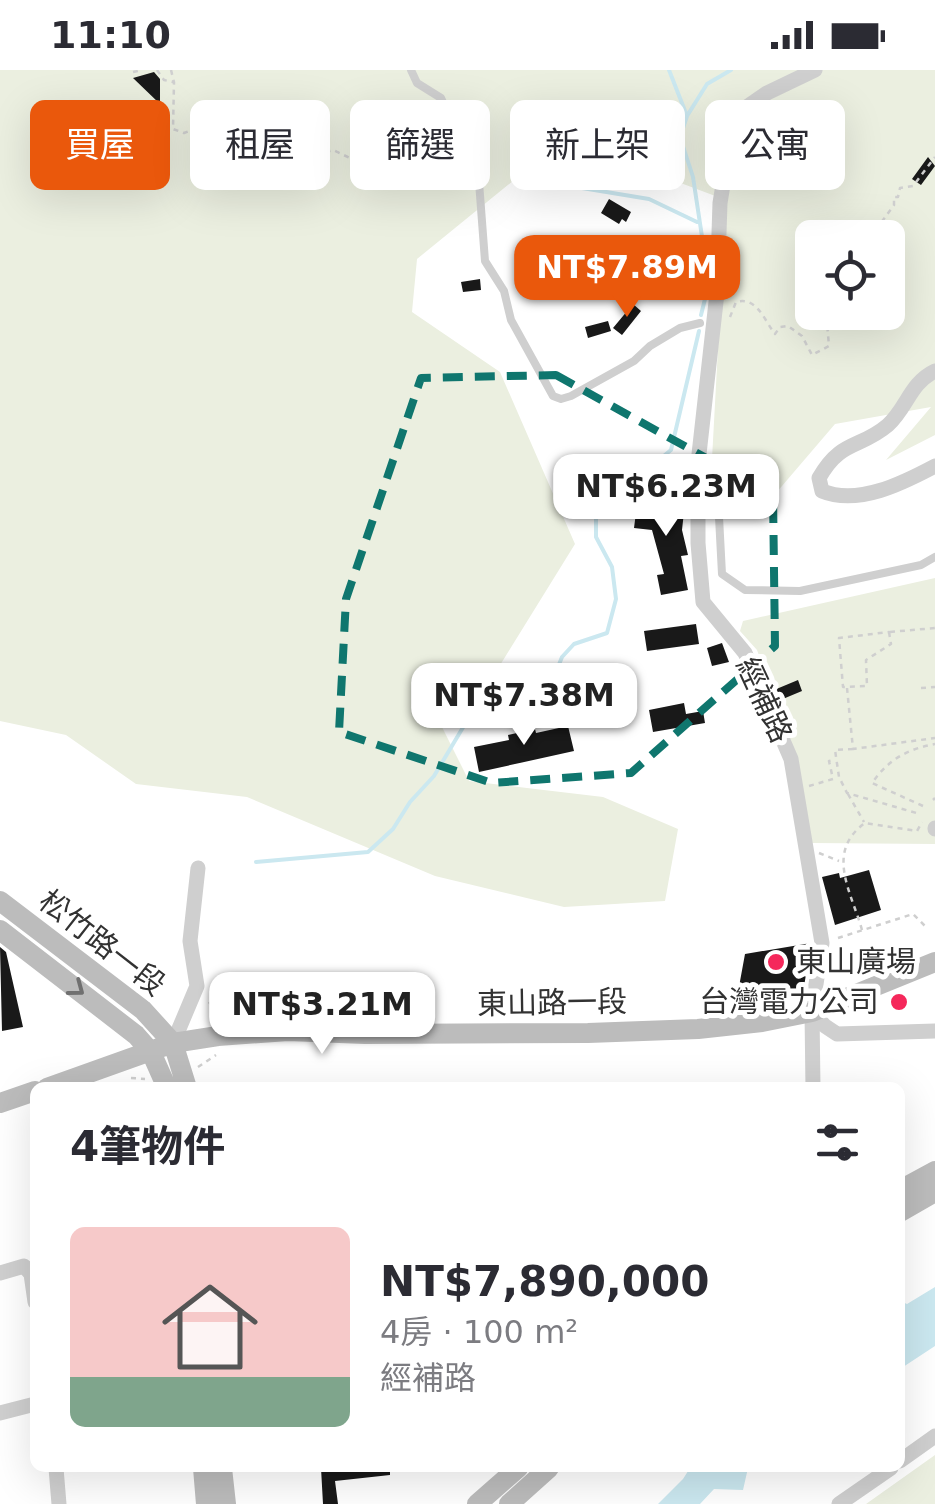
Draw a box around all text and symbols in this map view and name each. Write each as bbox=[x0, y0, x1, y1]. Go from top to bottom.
text: 11:10 bbox=[50, 13, 171, 57]
chip: 買屋 bbox=[30, 100, 170, 190]
chip: 租屋 bbox=[190, 100, 330, 190]
chip: 篩選 bbox=[350, 100, 490, 190]
chip: 新上架 bbox=[510, 100, 685, 190]
chip: 公寓 bbox=[705, 100, 845, 190]
map controls bbox=[795, 220, 905, 330]
button: locate bbox=[795, 220, 905, 330]
pin: NT$7.89M bbox=[524, 235, 730, 320]
text: NT$7.89M bbox=[536, 248, 718, 286]
pin: NT$6.23M bbox=[563, 454, 769, 539]
text: NT$6.23M bbox=[575, 467, 757, 505]
street label: 經補路 bbox=[730, 652, 799, 748]
pin: NT$7.38M bbox=[421, 663, 627, 748]
text: NT$7.38M bbox=[433, 676, 615, 714]
street label: 松竹路一段 bbox=[32, 883, 172, 1003]
place label: 東山廣場 bbox=[796, 944, 916, 979]
marker: 東山廣場 bbox=[765, 951, 787, 973]
pin: NT$3.21M bbox=[219, 972, 425, 1057]
one-way arrow bbox=[66, 978, 84, 995]
street label: 東山路一段 bbox=[477, 984, 627, 1021]
place label: 台灣電力公司 bbox=[699, 984, 879, 1019]
text: NT$3.21M bbox=[231, 985, 413, 1023]
marker: 台灣電力公司 bbox=[888, 991, 910, 1013]
icon: filters bbox=[810, 1115, 865, 1170]
text: 4筆物件 bbox=[70, 1122, 225, 1171]
text: NT$7,890,000 bbox=[380, 1257, 710, 1306]
icon: home bbox=[150, 1267, 270, 1387]
text: 4房 · 100 m² bbox=[380, 1313, 578, 1351]
text: 經補路 bbox=[380, 1359, 476, 1397]

